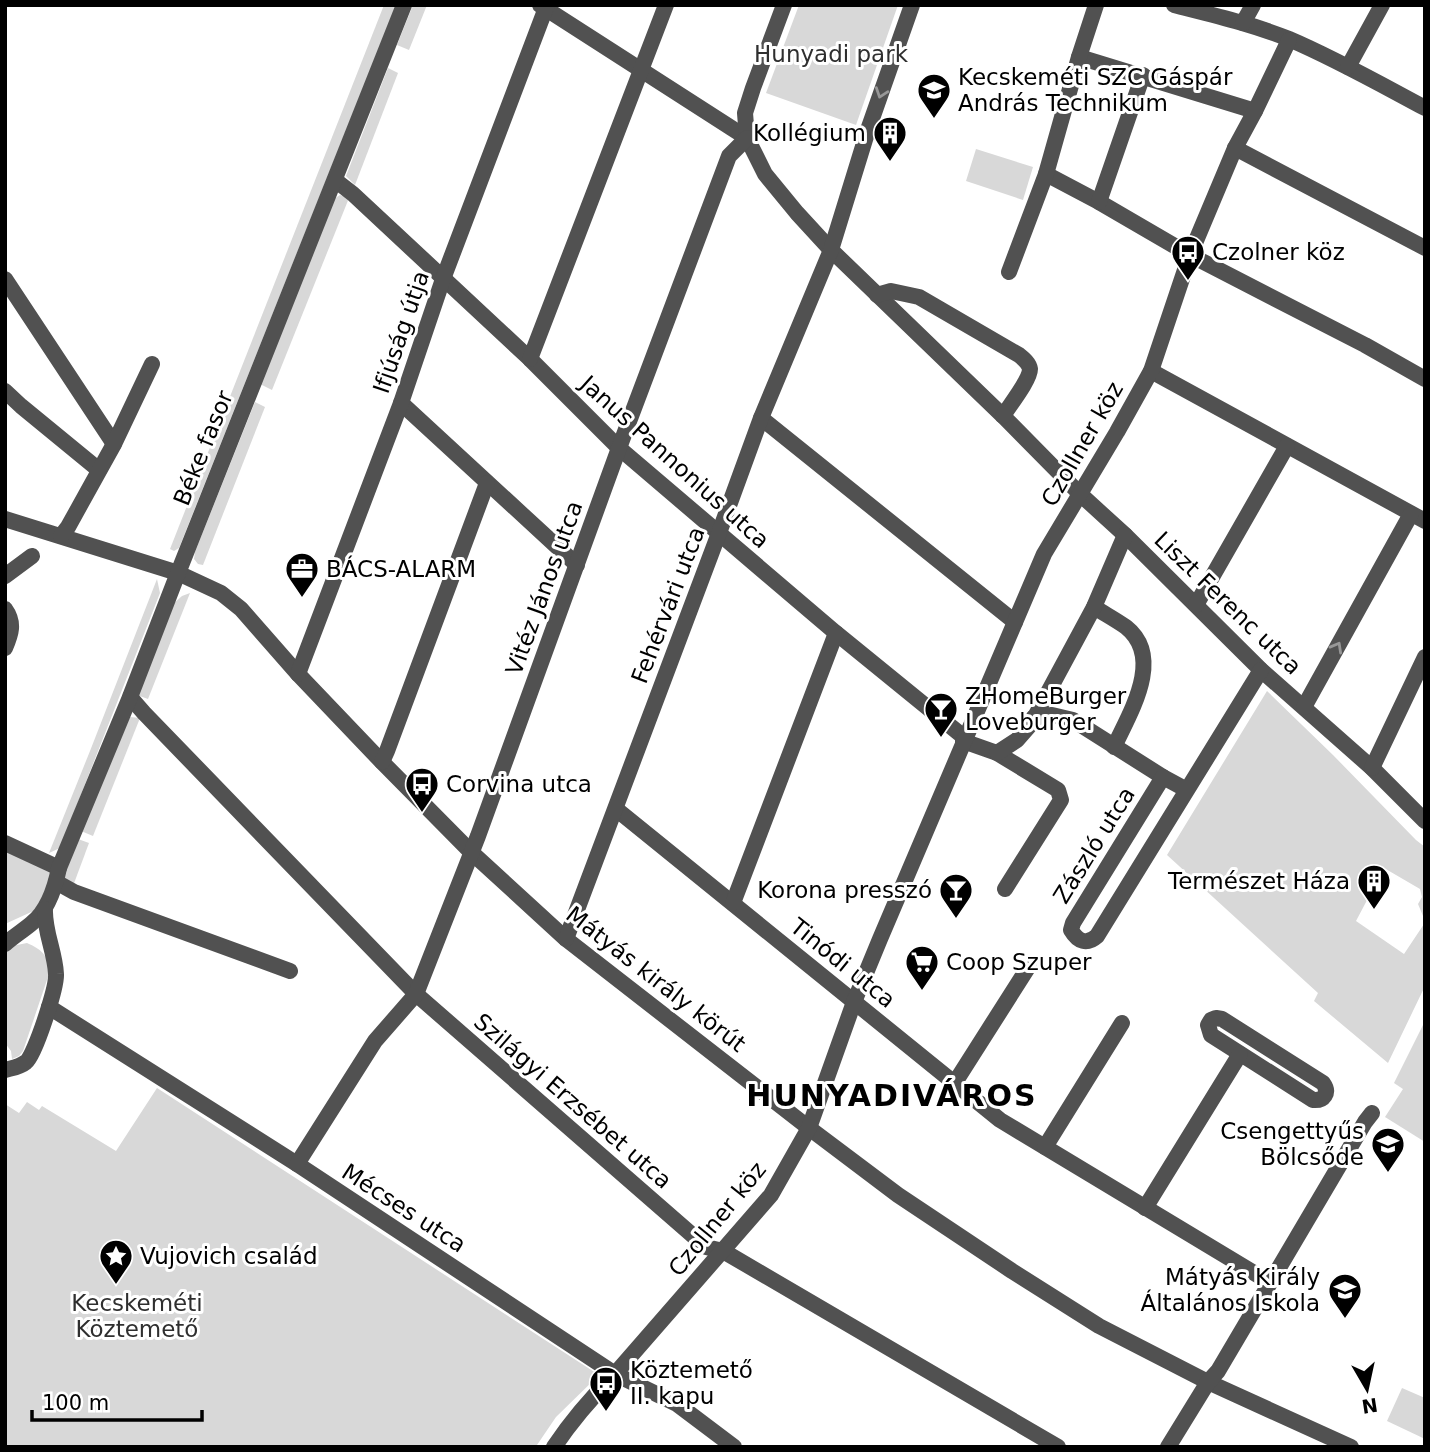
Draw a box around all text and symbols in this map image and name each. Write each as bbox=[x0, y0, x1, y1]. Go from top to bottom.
park label: Hunyadi park bbox=[754, 41, 909, 67]
place label: Kecskeméti SZC Gáspár András Technikum bbox=[958, 64, 1233, 116]
school or university icon: Kecskeméti SZC Gáspár András Technikum bbox=[915, 71, 953, 120]
one-way arrow bbox=[875, 86, 889, 98]
building icon: Kollégium bbox=[871, 114, 909, 163]
place label: Kollégium bbox=[753, 120, 866, 146]
bus stop icon: Czolner köz bbox=[1169, 233, 1207, 282]
place label: Czolner köz bbox=[1212, 239, 1345, 265]
street label: Ifjúság útja bbox=[368, 267, 434, 397]
street label: Janus Pannonius utca bbox=[574, 369, 775, 554]
street label: Czollner köz bbox=[1036, 377, 1128, 511]
street label: Béke fasor bbox=[168, 386, 238, 509]
street label: Vitéz János utca bbox=[500, 497, 588, 679]
street label: Fehérvári utca bbox=[626, 523, 710, 687]
street label: Liszt Ferenc utca bbox=[1149, 526, 1307, 680]
office icon: BÁCS-ALARM bbox=[283, 550, 321, 599]
place label: BÁCS-ALARM bbox=[326, 555, 476, 582]
one-way arrow bbox=[1329, 642, 1342, 654]
place label: ZHomeBurger Loveburger bbox=[965, 683, 1127, 735]
bar icon: ZHomeBurger Loveburger bbox=[922, 690, 960, 739]
bus stop icon: Corvina utca bbox=[403, 765, 441, 814]
place label: Corvina utca bbox=[446, 771, 592, 797]
street label: Zászló utca bbox=[1048, 782, 1140, 908]
building icon: Természet Háza bbox=[1355, 862, 1393, 911]
place label: Természet Háza bbox=[1167, 868, 1350, 894]
bar icon: Korona presszó bbox=[937, 871, 975, 920]
place label: Korona presszó bbox=[757, 877, 932, 903]
street label: Mátyás király körút bbox=[561, 901, 751, 1057]
street label: Tinódi utca bbox=[785, 912, 901, 1013]
supermarket icon: Coop Szuper bbox=[903, 943, 941, 992]
place label: Coop Szuper bbox=[946, 949, 1092, 975]
street label: Szilágyi Erzsébet utca bbox=[469, 1008, 677, 1194]
district label: HUNYADIVÁROS bbox=[746, 1078, 1038, 1113]
place label: Csengettyűs Bölcsőde bbox=[1220, 1118, 1364, 1170]
school or university icon: Csengettyűs Bölcsőde bbox=[1369, 1125, 1407, 1174]
street label: Czollner köz bbox=[663, 1157, 771, 1281]
street label: Mécses utca bbox=[337, 1158, 471, 1258]
place icon: Vujovich család bbox=[97, 1237, 135, 1286]
place label: Vujovich család bbox=[140, 1243, 318, 1269]
place label: Mátyás Király Általános Iskola bbox=[1141, 1264, 1320, 1316]
school or university icon: Mátyás Király Általános Iskola bbox=[1326, 1271, 1364, 1320]
park label: Kecskeméti Köztemető bbox=[71, 1290, 203, 1342]
north arrow bbox=[1332, 1354, 1402, 1424]
place label: Köztemető II. kapu bbox=[630, 1357, 753, 1409]
bus stop icon: Köztemető II. kapu bbox=[587, 1364, 625, 1413]
scale bar bbox=[32, 1378, 201, 1422]
text: 100 m bbox=[42, 1391, 109, 1415]
text: N bbox=[1360, 1394, 1379, 1418]

